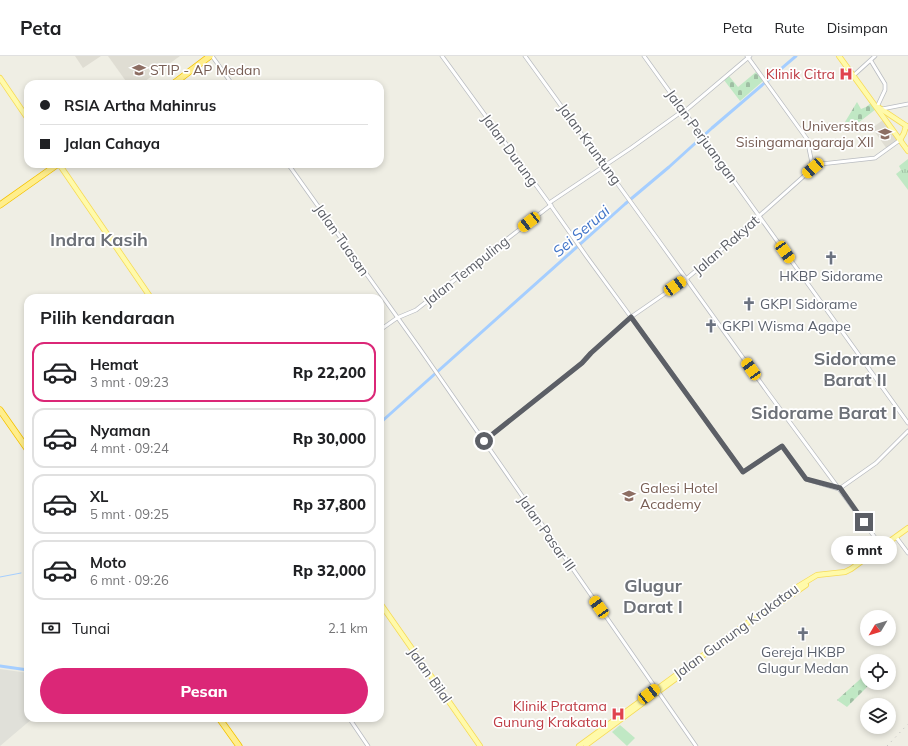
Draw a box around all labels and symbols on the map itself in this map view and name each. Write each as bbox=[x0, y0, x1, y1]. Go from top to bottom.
place label: STIP - AP Medan bbox=[150, 61, 261, 79]
school or university icon: STIP - AP Medan bbox=[131, 62, 147, 78]
place label: Klinik Citra bbox=[766, 65, 835, 83]
hospital icon: Klinik Citra bbox=[838, 66, 854, 82]
street label: Jalan Perjuangan bbox=[662, 86, 742, 186]
street label: Jalan Kruntung bbox=[554, 100, 626, 188]
street label: Jalan Durung bbox=[478, 110, 542, 190]
place label: Universitas Sisingamangaraja XII bbox=[736, 117, 874, 151]
school or university icon: Universitas Sisingamangaraja XII bbox=[877, 126, 893, 142]
car bbox=[800, 156, 826, 180]
street label: Jalan Tuasan bbox=[311, 200, 373, 280]
water label: Sei Seruai bbox=[549, 201, 614, 261]
car bbox=[516, 210, 542, 234]
street label: Jalan Rakyat bbox=[689, 211, 763, 279]
district label: Indra Kasih bbox=[50, 228, 148, 251]
street label: Jalan Tempuling bbox=[420, 232, 512, 310]
car bbox=[773, 239, 797, 265]
church icon: HKBP Sidorame bbox=[823, 250, 839, 266]
place label: HKBP Sidorame bbox=[779, 267, 883, 285]
car bbox=[662, 274, 688, 298]
place label: GKPI Sidorame bbox=[760, 295, 857, 313]
church icon: GKPI Sidorame bbox=[741, 296, 757, 312]
place label: GKPI Wisma Agape bbox=[722, 317, 851, 335]
church icon: GKPI Wisma Agape bbox=[703, 318, 719, 334]
district label: Sidorame Barat II bbox=[814, 347, 896, 391]
car bbox=[739, 356, 763, 382]
district label: Sidorame Barat I bbox=[751, 401, 897, 424]
route start bbox=[475, 432, 493, 450]
place label: Galesi Hotel Academy bbox=[640, 479, 718, 513]
school or university icon: Galesi Hotel Academy bbox=[621, 488, 637, 504]
street label: Jalan Pasar III bbox=[514, 491, 580, 575]
route end bbox=[855, 513, 873, 531]
callout: 6 mnt bbox=[831, 536, 897, 564]
district label: Glugur Darat I bbox=[623, 574, 683, 618]
street label: Jalan Gunung Krakatau bbox=[670, 579, 802, 683]
car bbox=[587, 594, 611, 620]
north arrow bbox=[860, 610, 896, 646]
church icon: Gereja HKBP Glugur Medan bbox=[795, 626, 811, 642]
street label: Jalan Bilal bbox=[404, 643, 456, 707]
place label: Gereja HKBP Glugur Medan bbox=[757, 643, 849, 677]
car bbox=[636, 682, 662, 706]
place label: Klinik Pratama Gunung Krakatau bbox=[493, 697, 607, 731]
hospital icon: Klinik Pratama Gunung Krakatau bbox=[610, 706, 626, 722]

